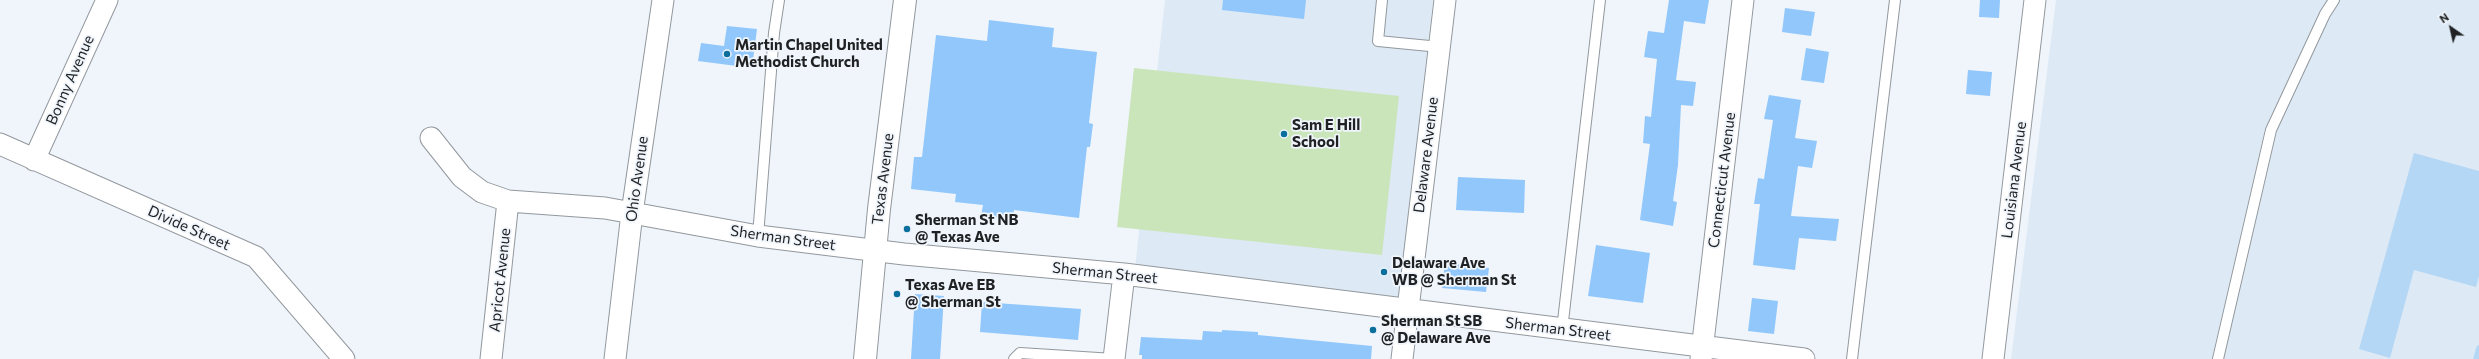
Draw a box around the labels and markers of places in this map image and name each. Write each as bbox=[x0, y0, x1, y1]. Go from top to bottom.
place label: Martin Chapel United Methodist Church bbox=[735, 36, 883, 71]
marker: Martin Chapel United Methodist Church bbox=[722, 49, 732, 59]
place label: Sam E Hill School bbox=[1292, 116, 1360, 151]
marker: Sam E Hill School bbox=[1279, 129, 1289, 139]
place label: Sherman St NB @ Texas Ave bbox=[915, 211, 1019, 246]
marker: Sherman St NB @ Texas Ave bbox=[902, 224, 912, 234]
place label: Delaware Ave WB @ Sherman St bbox=[1392, 254, 1516, 289]
marker: Delaware Ave WB @ Sherman St bbox=[1379, 267, 1389, 277]
place label: Texas Ave EB @ Sherman St bbox=[905, 276, 1001, 311]
marker: Texas Ave EB @ Sherman St bbox=[892, 289, 902, 299]
place label: Sherman St SB @ Delaware Ave bbox=[1381, 312, 1491, 347]
marker: Sherman St SB @ Delaware Ave bbox=[1368, 325, 1378, 335]

